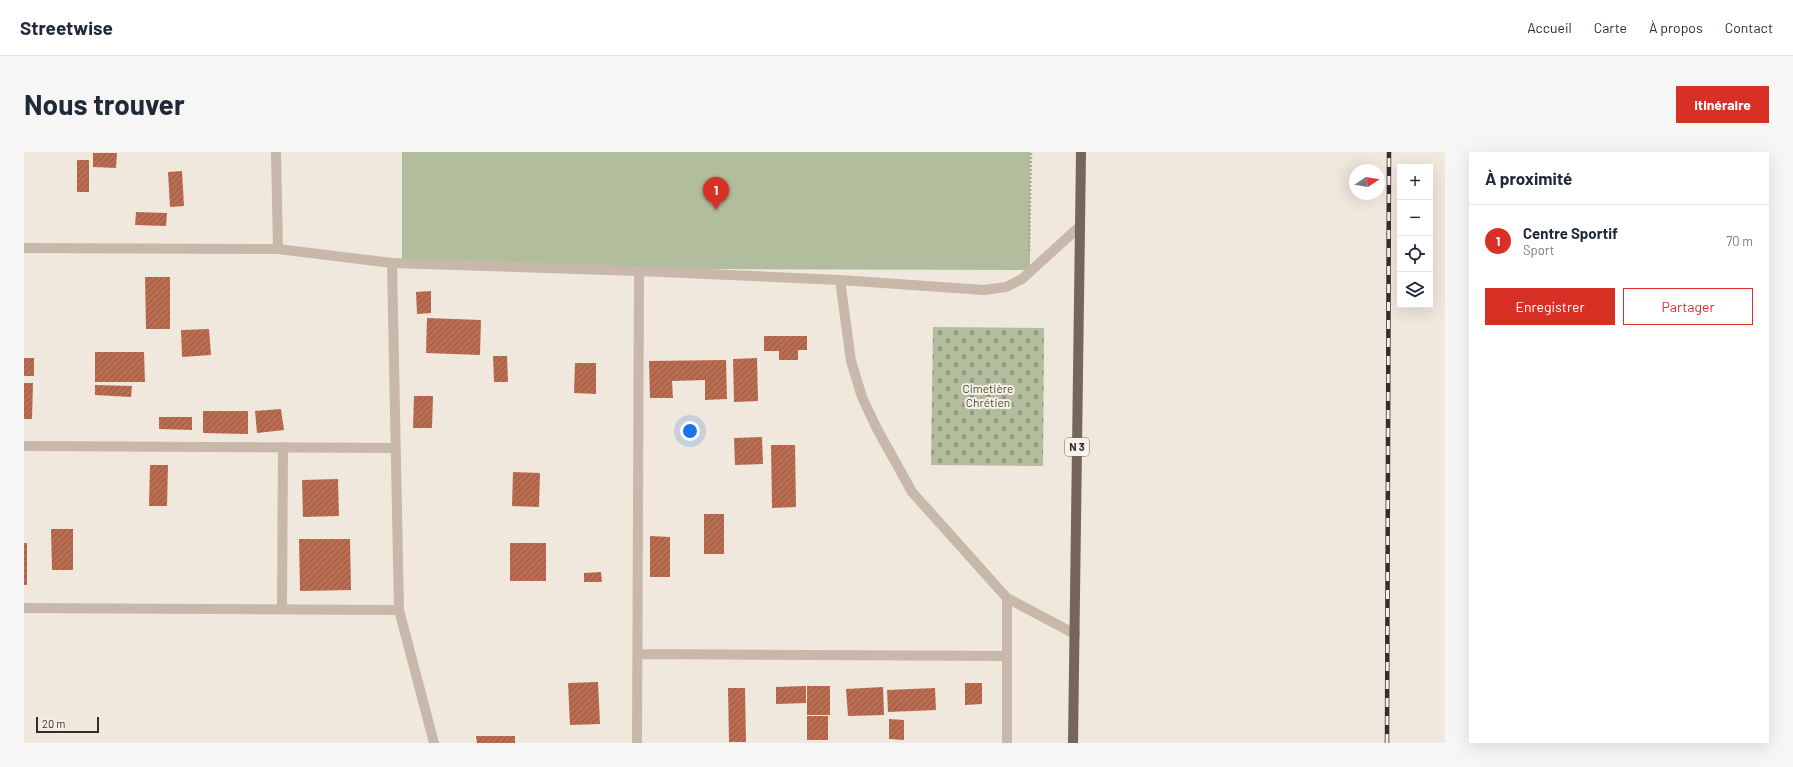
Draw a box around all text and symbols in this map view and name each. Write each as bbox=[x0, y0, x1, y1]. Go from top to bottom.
text: Streetwise bbox=[20, 16, 113, 39]
text: Accueil bbox=[1527, 19, 1572, 36]
text: Carte bbox=[1594, 19, 1627, 36]
text: À propos bbox=[1649, 19, 1703, 36]
text: Contact bbox=[1725, 19, 1773, 36]
button: Itinéraire bbox=[1676, 86, 1769, 123]
text: Nous trouver bbox=[24, 87, 185, 121]
north arrow bbox=[1349, 164, 1385, 200]
map controls bbox=[1397, 164, 1433, 308]
button: + bbox=[1397, 164, 1433, 200]
text: À proximité bbox=[1485, 168, 1572, 188]
pin: 1 bbox=[703, 177, 729, 210]
button: − bbox=[1397, 200, 1433, 236]
text: Centre Sportif bbox=[1523, 224, 1618, 242]
text: 1 bbox=[1496, 233, 1500, 249]
text: 70 m bbox=[1726, 233, 1753, 249]
button: locate bbox=[1397, 236, 1433, 272]
text: Sport bbox=[1523, 242, 1554, 258]
button: layers bbox=[1397, 272, 1433, 308]
button: Enregistrer bbox=[1485, 288, 1615, 325]
button: Partager bbox=[1623, 288, 1753, 325]
park label: Cimetière Chrétien bbox=[962, 381, 1014, 409]
your location bbox=[680, 421, 700, 441]
road number: N 3 bbox=[1065, 438, 1089, 456]
scale bar bbox=[36, 715, 99, 734]
text: 20 m bbox=[42, 717, 65, 730]

